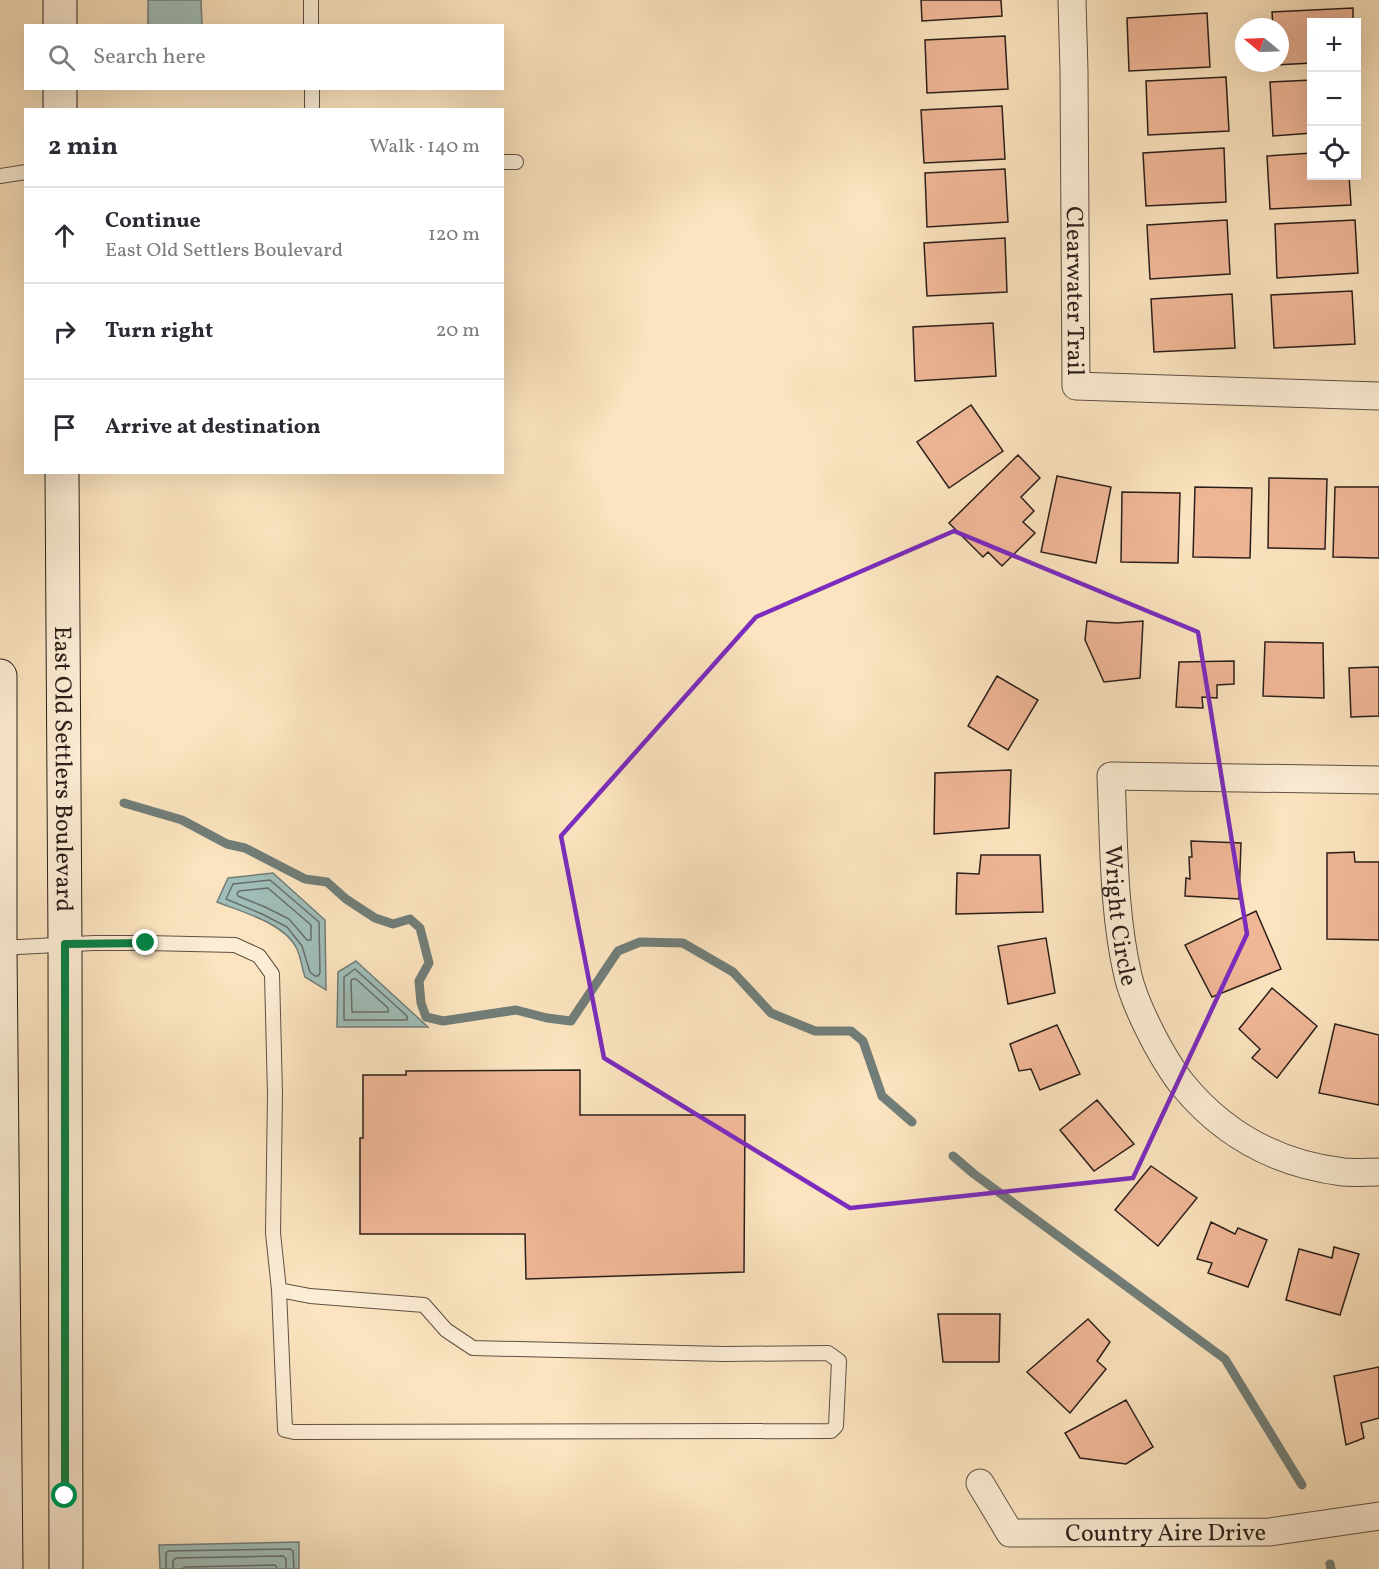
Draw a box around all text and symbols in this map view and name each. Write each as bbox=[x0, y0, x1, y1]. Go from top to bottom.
north arrow bbox=[1235, 18, 1289, 72]
map controls bbox=[1307, 18, 1361, 180]
button: + bbox=[1307, 18, 1361, 72]
search box bbox=[24, 24, 504, 90]
icon: search bbox=[45, 41, 78, 74]
text: Search here bbox=[93, 42, 206, 73]
button: − bbox=[1307, 72, 1361, 126]
button: locate bbox=[1307, 126, 1361, 180]
text: 2 min bbox=[48, 129, 118, 165]
text: Walk · 140 m bbox=[370, 133, 480, 161]
text: Continue bbox=[105, 206, 201, 237]
street label: Clearwater Trail bbox=[1056, 206, 1091, 376]
icon: ahead bbox=[48, 219, 81, 252]
text: 120 m bbox=[428, 221, 480, 249]
text: East Old Settlers Boulevard bbox=[105, 237, 343, 265]
icon: right bbox=[48, 315, 81, 348]
text: Turn right bbox=[105, 316, 213, 347]
text: 20 m bbox=[436, 317, 480, 345]
icon: arrive bbox=[48, 411, 81, 444]
text: Arrive at destination bbox=[105, 412, 321, 443]
street label: East Old Settlers Boulevard bbox=[44, 626, 80, 912]
street label: Wright Circle bbox=[1094, 844, 1145, 990]
route end bbox=[132, 929, 158, 955]
route start bbox=[51, 1482, 77, 1508]
street label: Country Aire Drive bbox=[1065, 1517, 1266, 1552]

